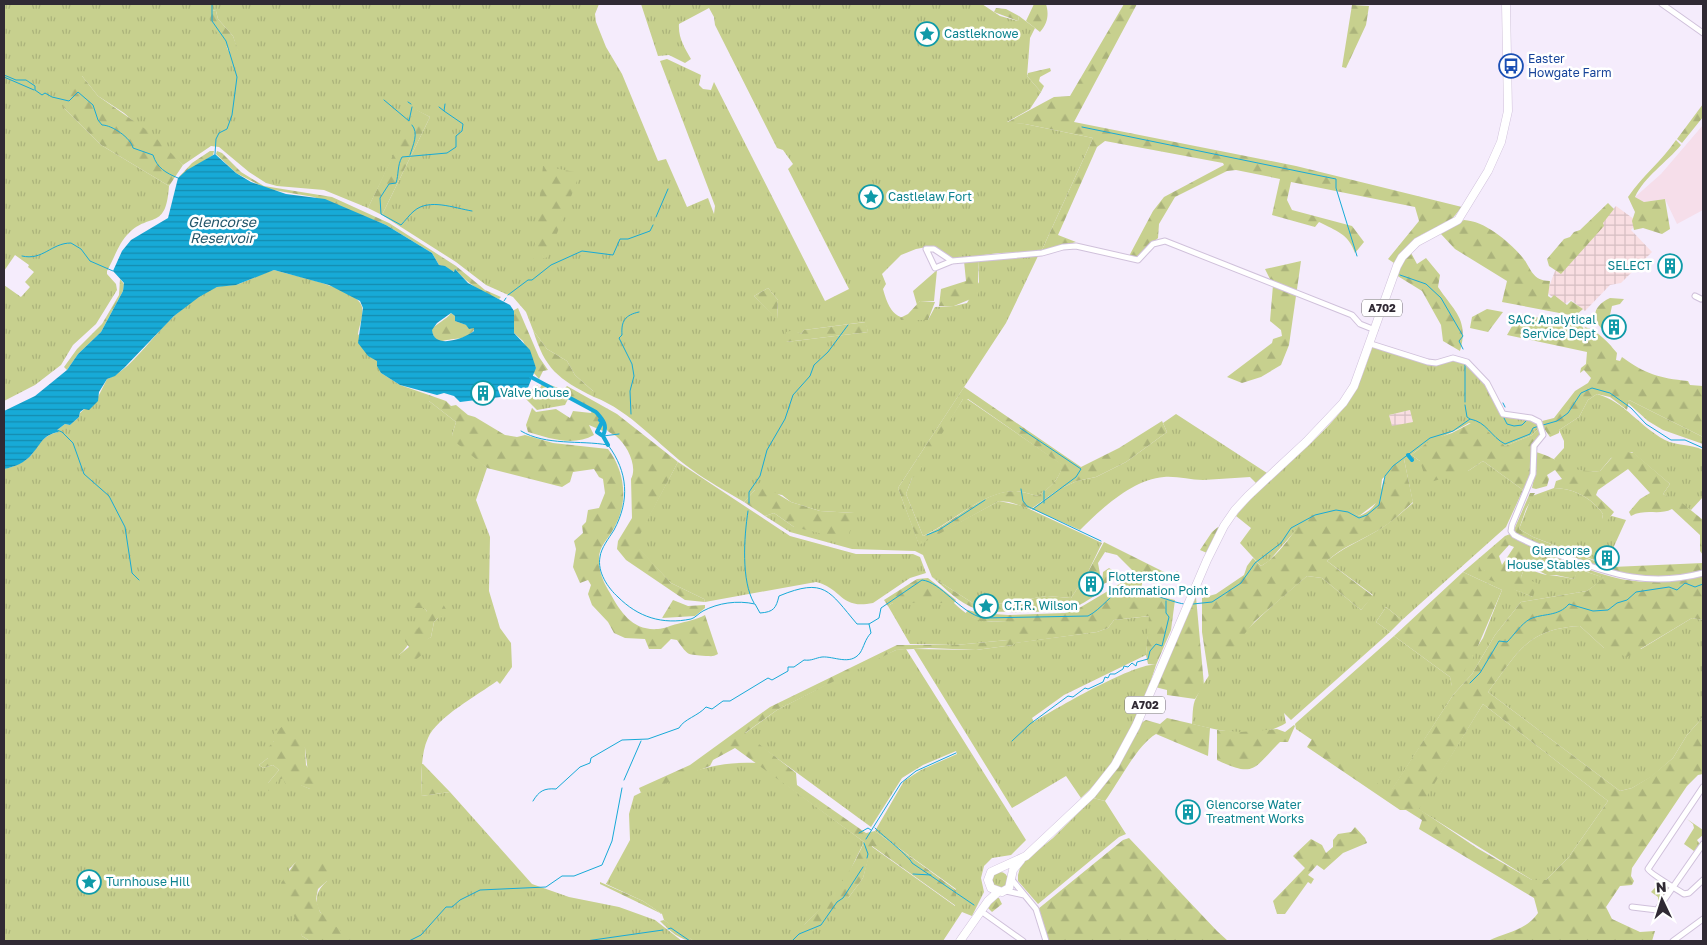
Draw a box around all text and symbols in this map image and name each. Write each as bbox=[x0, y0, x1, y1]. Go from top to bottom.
place icon: Castleknowe bbox=[914, 21, 940, 47]
place label: Castleknowe bbox=[944, 26, 1019, 41]
place label: Easter Howgate Farm bbox=[1528, 51, 1612, 80]
bus stop icon: Easter Howgate Farm bbox=[1498, 53, 1524, 79]
place icon: Castlelaw Fort bbox=[858, 184, 884, 210]
place label: Castlelaw Fort bbox=[888, 189, 972, 204]
water label: Glencorse Reservoir bbox=[188, 213, 257, 246]
building icon: SELECT bbox=[1657, 253, 1683, 279]
place label: SELECT bbox=[1608, 258, 1653, 273]
road number: A702 bbox=[1362, 300, 1402, 316]
place label: SAC: Analytical Service Dept bbox=[1508, 312, 1596, 341]
building icon: SAC: Analytical Service Dept bbox=[1601, 314, 1627, 340]
building icon: Valve house bbox=[470, 380, 496, 406]
place label: Valve house bbox=[500, 385, 569, 400]
place label: Glencorse House Stables bbox=[1507, 543, 1590, 572]
building icon: Glencorse House Stables bbox=[1594, 545, 1620, 571]
place label: Flotterstone Information Point bbox=[1108, 569, 1209, 598]
building icon: Flotterstone Information Point bbox=[1078, 571, 1104, 597]
place icon: C.T.R. Wilson bbox=[973, 593, 999, 619]
place label: C.T.R. Wilson bbox=[1004, 598, 1078, 613]
road number: A702 bbox=[1125, 696, 1165, 714]
place label: Glencorse Water Treatment Works bbox=[1206, 797, 1304, 826]
building icon: Glencorse Water Treatment Works bbox=[1175, 799, 1201, 825]
place icon: Turnhouse Hill bbox=[76, 869, 102, 895]
place label: Turnhouse Hill bbox=[106, 874, 190, 889]
north arrow bbox=[1637, 875, 1687, 925]
text: N bbox=[1655, 878, 1667, 895]

